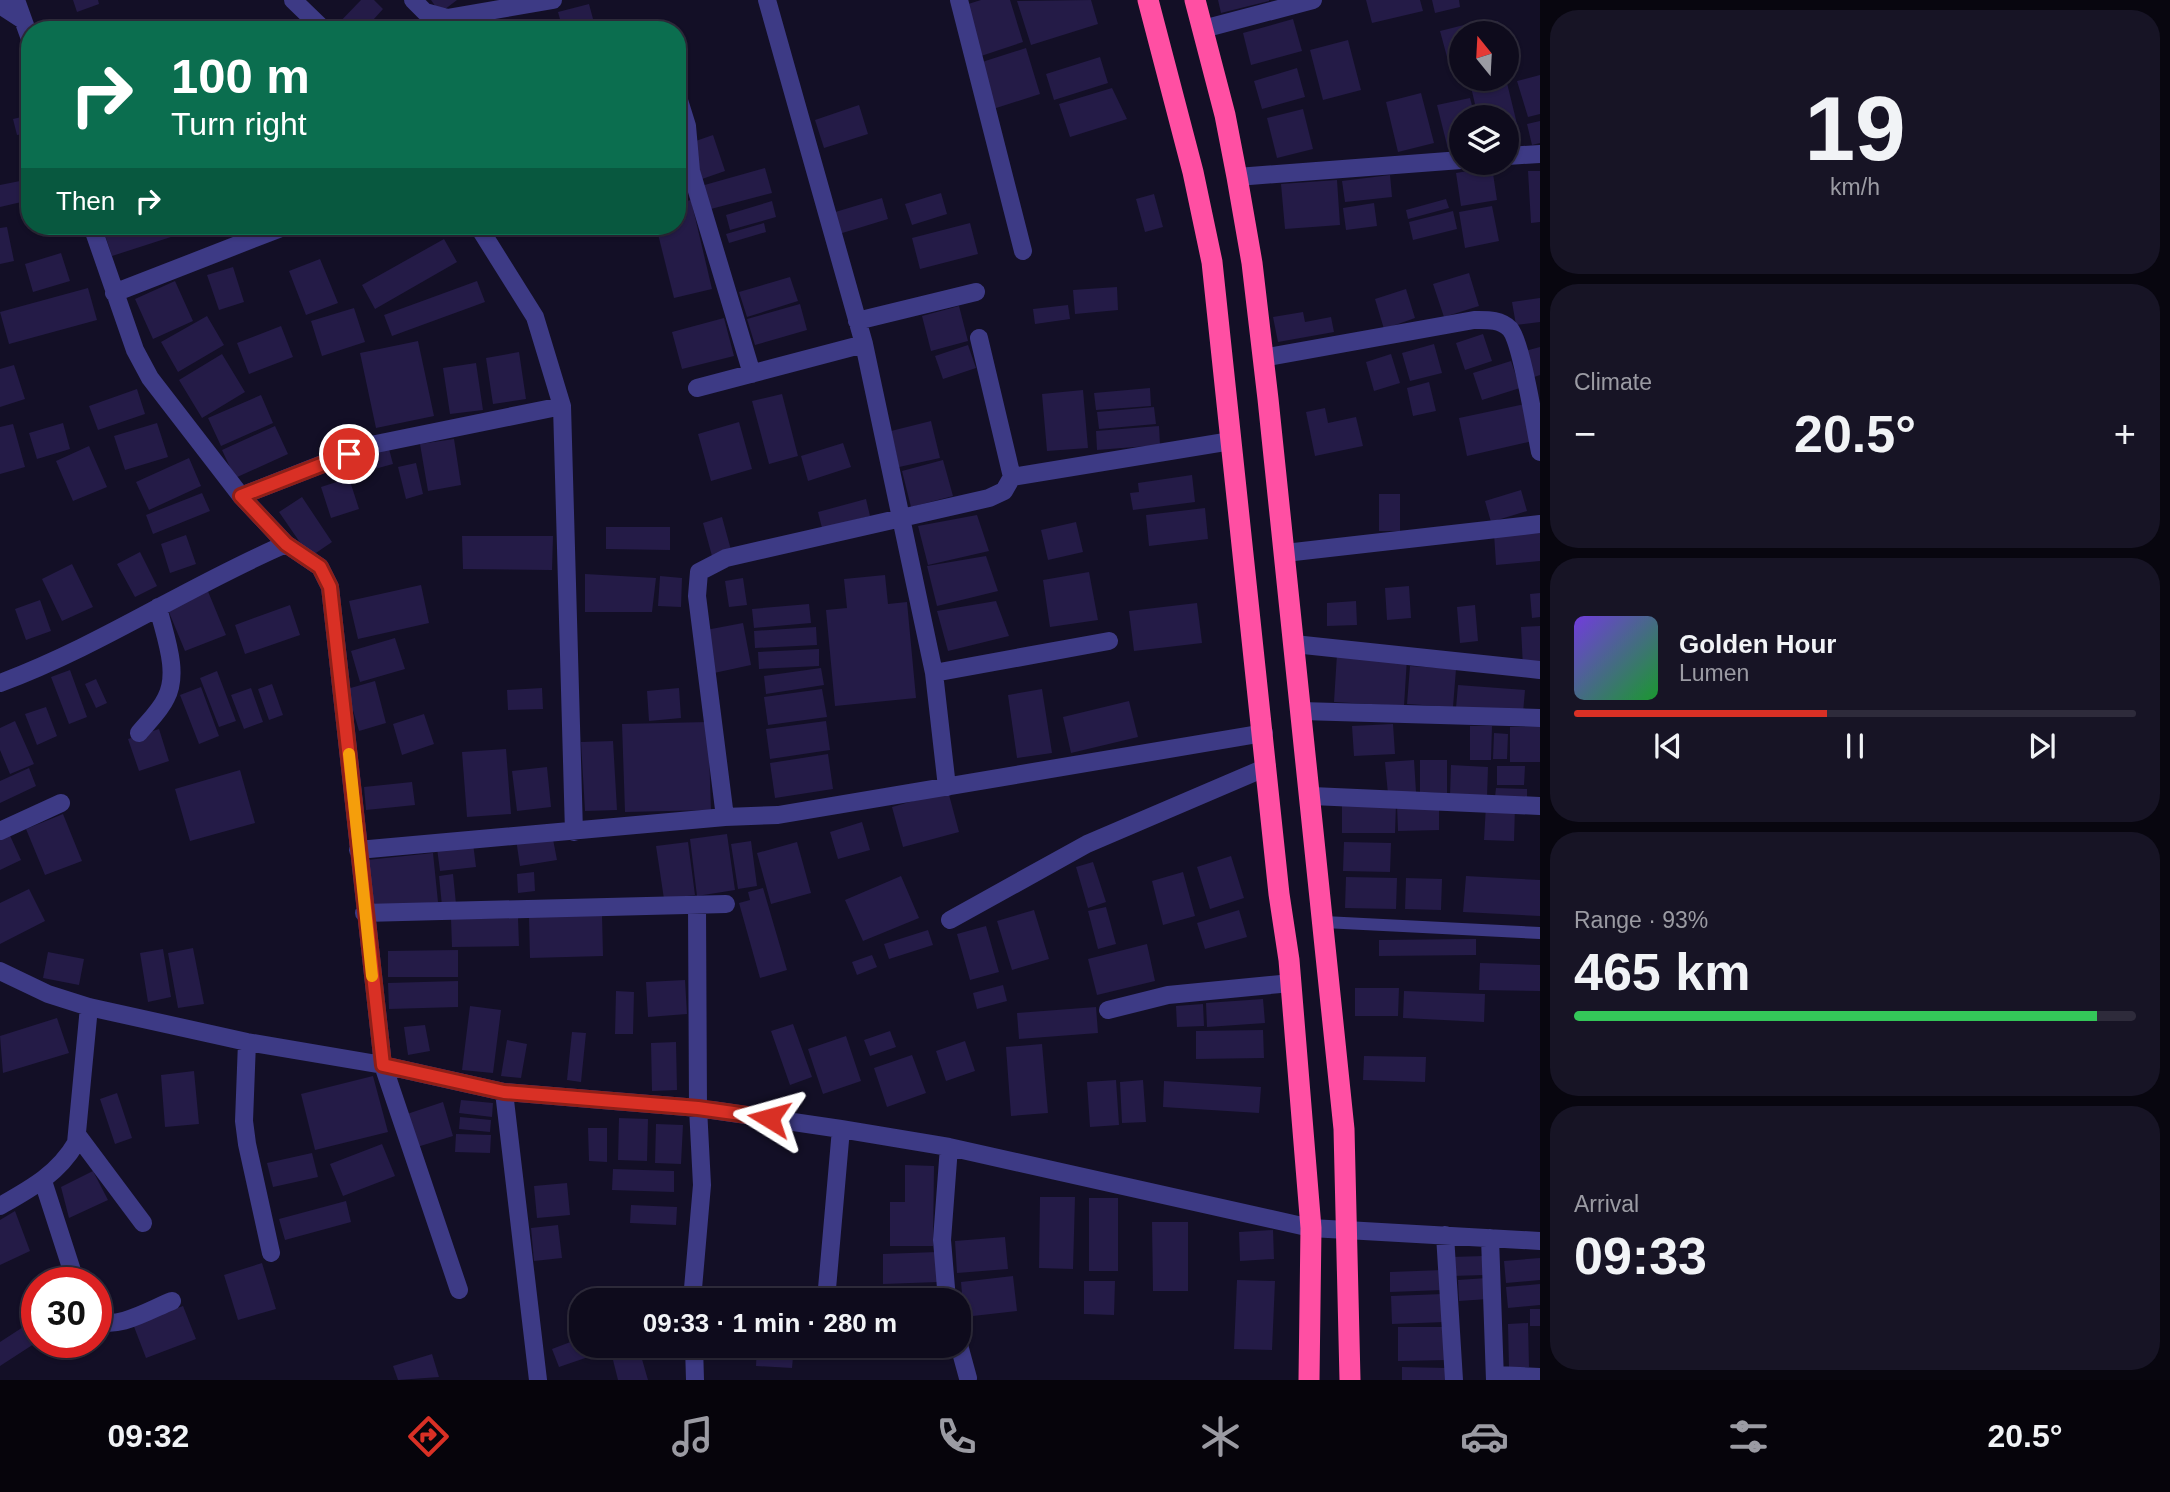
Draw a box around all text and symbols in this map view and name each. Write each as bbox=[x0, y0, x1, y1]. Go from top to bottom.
north arrow bbox=[1449, 21, 1519, 91]
map controls bbox=[1449, 21, 1519, 175]
icon: right bbox=[56, 49, 147, 140]
text: 100 m bbox=[171, 49, 310, 103]
text: 19 bbox=[1804, 78, 1906, 179]
button: layers bbox=[1449, 105, 1519, 175]
text: Turn right bbox=[171, 106, 307, 142]
text: km/h bbox=[1830, 174, 1880, 200]
icon: right bbox=[129, 182, 167, 220]
text: Then bbox=[56, 186, 115, 216]
text: Climate bbox=[1574, 369, 1652, 395]
text: 20.5° bbox=[1794, 405, 1916, 463]
text: − bbox=[1574, 413, 1596, 455]
text: + bbox=[2114, 413, 2136, 455]
pin bbox=[319, 424, 379, 484]
icon: arrive bbox=[330, 435, 368, 473]
text: Golden Hour bbox=[1679, 629, 1836, 659]
text: Lumen bbox=[1679, 660, 1749, 686]
icon: previous bbox=[1649, 727, 1687, 765]
icon: pause bbox=[1836, 727, 1874, 765]
icon: next bbox=[2023, 727, 2061, 765]
text: Range · 93% bbox=[1574, 907, 1708, 933]
text: 465 km bbox=[1574, 943, 1750, 1001]
position arrow bbox=[732, 1081, 806, 1155]
text: Arrival bbox=[1574, 1191, 1639, 1217]
text: 09:33 bbox=[1574, 1227, 1707, 1285]
speed limit sign: 30 bbox=[21, 1267, 112, 1358]
text: 09:33 · 1 min · 280 m bbox=[643, 1308, 897, 1338]
icon: directions bbox=[404, 1412, 453, 1461]
icon: music bbox=[668, 1412, 717, 1461]
icon: phone bbox=[932, 1412, 981, 1461]
icon: climate bbox=[1196, 1412, 1245, 1461]
icon: car bbox=[1460, 1412, 1509, 1461]
icon: filters bbox=[1724, 1412, 1773, 1461]
text: 09:32 bbox=[107, 1418, 189, 1454]
text: 20.5° bbox=[1987, 1418, 2062, 1454]

